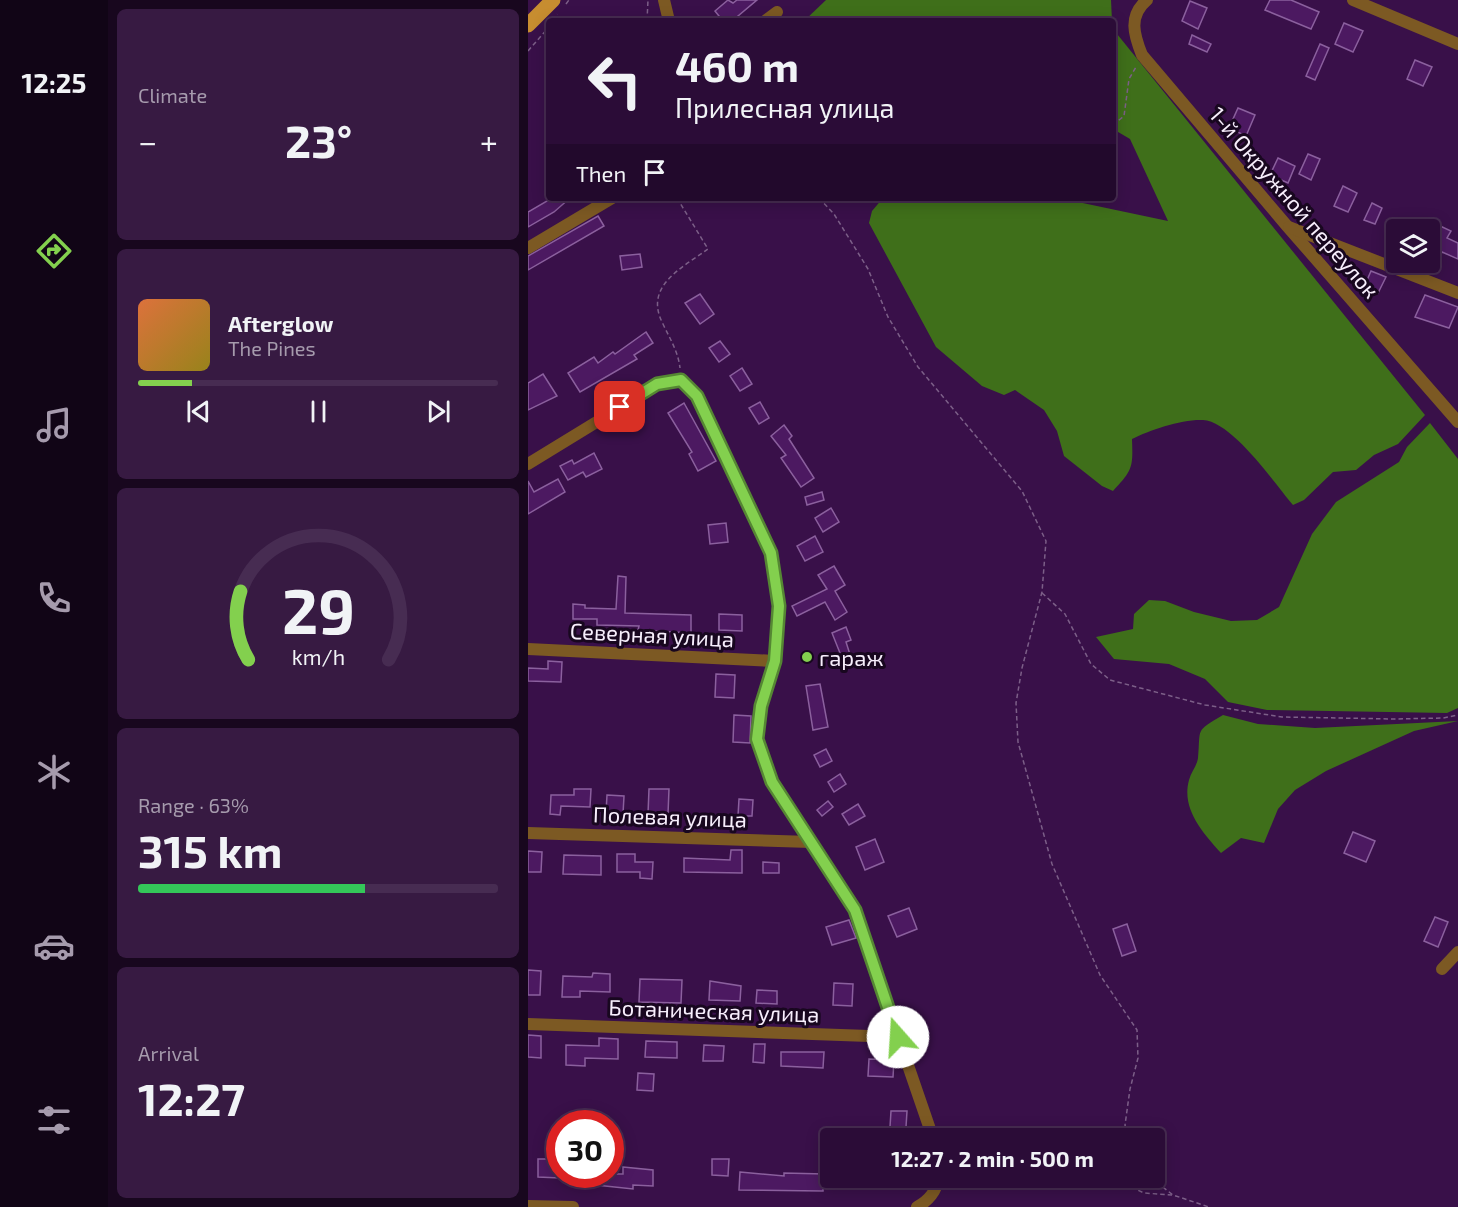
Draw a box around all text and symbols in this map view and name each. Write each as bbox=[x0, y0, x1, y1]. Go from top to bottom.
text: 460 m bbox=[675, 40, 799, 90]
icon: left bbox=[576, 42, 654, 120]
text: 12:25 bbox=[22, 66, 86, 98]
text: Climate bbox=[138, 83, 207, 107]
text: Прилесная улица bbox=[675, 91, 894, 123]
street label: 1-й Окружной переулок bbox=[1204, 101, 1385, 304]
text: 23° bbox=[285, 113, 352, 167]
text: − bbox=[138, 121, 157, 161]
text: + bbox=[480, 121, 498, 161]
icon: arrive bbox=[638, 156, 671, 189]
text: Then bbox=[576, 160, 626, 186]
map controls bbox=[1386, 219, 1440, 273]
button: layers bbox=[1386, 219, 1440, 273]
icon: directions bbox=[33, 230, 75, 272]
text: Afterglow bbox=[228, 310, 333, 336]
text: The Pines bbox=[228, 336, 316, 360]
pin bbox=[594, 381, 645, 432]
icon: arrive bbox=[603, 390, 636, 423]
icon: previous bbox=[182, 395, 215, 428]
icon: pause bbox=[302, 395, 335, 428]
icon: next bbox=[422, 395, 455, 428]
icon: music bbox=[33, 404, 75, 446]
text: 29 bbox=[281, 573, 355, 648]
icon: phone bbox=[33, 577, 75, 619]
street label: Северная улица bbox=[569, 617, 735, 652]
place label: гараж bbox=[819, 644, 884, 670]
text: km/h bbox=[291, 645, 345, 670]
marker: гараж bbox=[800, 650, 814, 664]
icon: climate bbox=[33, 751, 75, 793]
text: Range · 63% bbox=[138, 793, 249, 817]
street label: Полевая улица bbox=[593, 800, 747, 833]
text: 315 km bbox=[138, 823, 282, 877]
icon: car bbox=[33, 925, 75, 967]
street label: Ботаническая улица bbox=[608, 993, 820, 1028]
position arrow bbox=[866, 1005, 930, 1069]
text: Arrival bbox=[138, 1041, 199, 1065]
text: 12:27 bbox=[138, 1071, 245, 1125]
icon: filters bbox=[33, 1099, 75, 1141]
speed limit sign: 30 bbox=[546, 1110, 624, 1188]
text: 12:27 · 2 min · 500 m bbox=[891, 1145, 1094, 1171]

